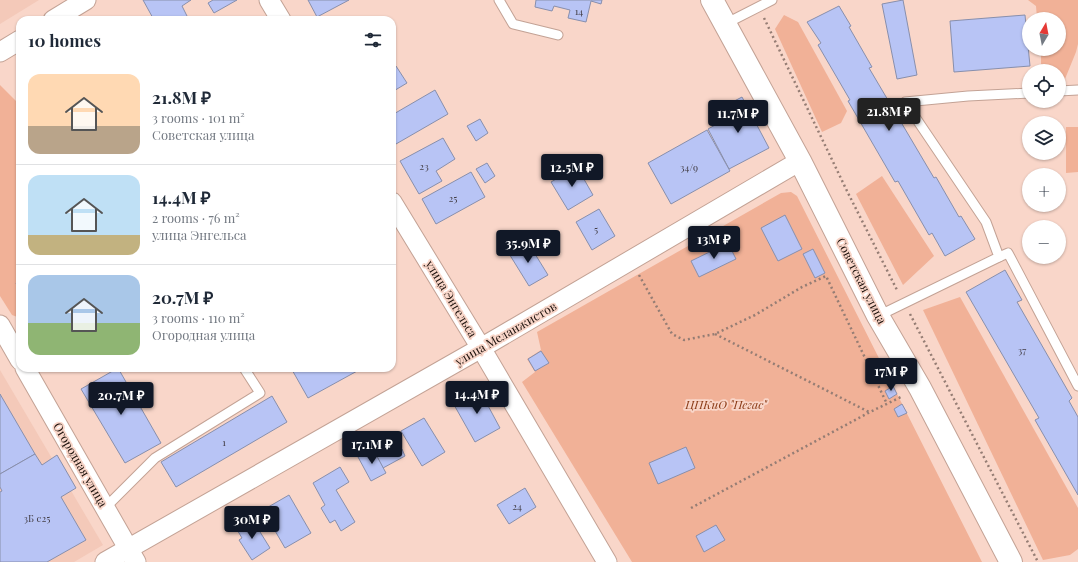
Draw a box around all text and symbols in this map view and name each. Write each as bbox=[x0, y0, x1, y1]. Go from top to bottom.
house number: 14 bbox=[575, 4, 583, 18]
north arrow bbox=[1022, 12, 1066, 56]
map controls bbox=[1022, 12, 1066, 264]
text: 10 homes bbox=[28, 29, 101, 51]
icon: filters bbox=[362, 29, 384, 51]
button: locate bbox=[1022, 64, 1066, 108]
text: 21.8M ₽ bbox=[152, 86, 211, 108]
icon: home bbox=[60, 90, 108, 138]
pin: 21.8M ₽ bbox=[852, 98, 926, 132]
pin: 11.7M ₽ bbox=[701, 100, 775, 134]
text: 21.8M ₽ bbox=[866, 102, 912, 119]
text: 11.7M ₽ bbox=[717, 104, 759, 121]
text: 3 rooms · 101 m² bbox=[152, 109, 245, 126]
button: layers bbox=[1022, 116, 1066, 160]
text: Советская улица bbox=[152, 126, 255, 143]
pin: 12.5M ₽ bbox=[535, 154, 609, 188]
text: 12.5M ₽ bbox=[550, 158, 594, 175]
house number: 23 bbox=[419, 159, 429, 173]
house number: 34/9 bbox=[680, 160, 698, 174]
button: + bbox=[1022, 168, 1066, 212]
text: 14.4M ₽ bbox=[152, 186, 211, 208]
icon: home bbox=[60, 191, 108, 239]
house number: 25 bbox=[449, 191, 457, 205]
text: 2 rooms · 76 m² bbox=[152, 209, 240, 226]
button: − bbox=[1022, 220, 1066, 264]
house number: 5 bbox=[594, 222, 598, 236]
text: улица Энгельса bbox=[152, 226, 246, 243]
pin: 13M ₽ bbox=[686, 226, 742, 260]
pin: 35.9M ₽ bbox=[491, 230, 565, 264]
text: 13M ₽ bbox=[697, 230, 731, 247]
text: 35.9M ₽ bbox=[505, 234, 551, 251]
street label: Советская улица bbox=[833, 235, 891, 326]
street label: улица Энгельса bbox=[422, 256, 481, 340]
text: 20.7M ₽ bbox=[152, 286, 213, 308]
icon: home bbox=[60, 291, 108, 339]
street label: улица Меланжистов bbox=[451, 297, 560, 369]
text: 3 rooms · 110 m² bbox=[152, 309, 245, 326]
text: Огородная улица bbox=[152, 326, 255, 343]
house number: 37 bbox=[1018, 343, 1026, 357]
pin: 17M ₽ bbox=[863, 358, 919, 392]
text: 17M ₽ bbox=[874, 362, 908, 379]
pin: 14.4M ₽ bbox=[440, 381, 514, 415]
pin: 20.7M ₽ bbox=[84, 382, 158, 416]
text: 14.4M ₽ bbox=[455, 385, 499, 402]
text: 20.7M ₽ bbox=[98, 386, 145, 403]
park label: ЦПКиО "Пегас" bbox=[684, 396, 768, 412]
street label: Огородная улица bbox=[50, 419, 112, 510]
pin: 17.1M ₽ bbox=[335, 431, 409, 465]
house number: 1 bbox=[222, 435, 226, 449]
text: 17.1M ₽ bbox=[351, 435, 393, 452]
house number: 24 bbox=[512, 499, 522, 513]
pin: 30M ₽ bbox=[224, 506, 280, 540]
text: 30M ₽ bbox=[233, 510, 271, 527]
house number: 3Б с25 bbox=[24, 511, 50, 525]

